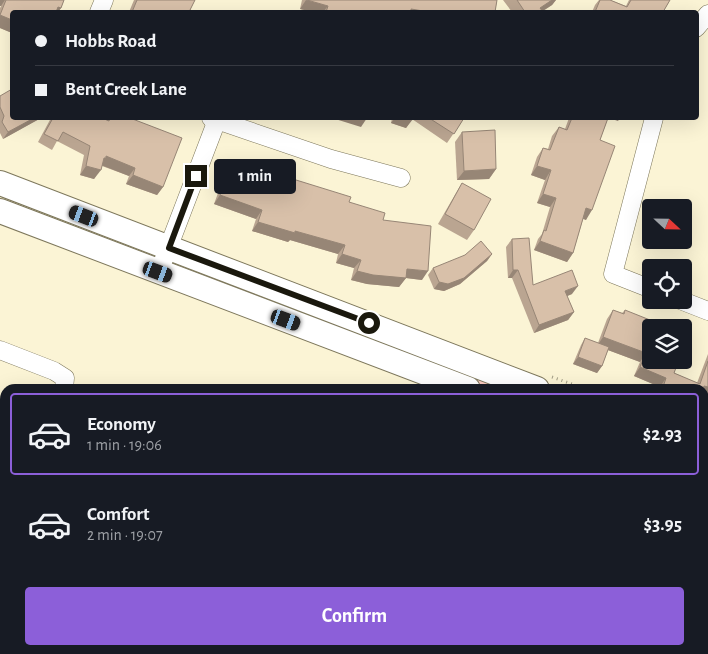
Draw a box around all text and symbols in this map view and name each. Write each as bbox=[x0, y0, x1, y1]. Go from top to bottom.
text: Hobbs Road bbox=[65, 32, 156, 51]
text: Bent Creek Lane bbox=[65, 80, 187, 99]
callout: 1 min bbox=[214, 158, 296, 194]
route end bbox=[185, 165, 207, 187]
text: 1 min bbox=[238, 168, 272, 184]
north arrow bbox=[642, 199, 692, 249]
map controls bbox=[642, 199, 692, 369]
car bbox=[67, 204, 100, 228]
button: locate bbox=[642, 259, 692, 309]
car bbox=[141, 260, 174, 284]
car bbox=[269, 308, 302, 332]
route start bbox=[358, 312, 380, 334]
button: layers bbox=[642, 319, 692, 369]
icon: car bbox=[27, 412, 72, 457]
text: Economy bbox=[87, 415, 156, 434]
text: $2.93 bbox=[643, 425, 682, 444]
text: 1 min · 19:06 bbox=[87, 437, 162, 453]
icon: car bbox=[27, 502, 72, 547]
text: Comfort bbox=[87, 505, 149, 524]
text: $3.95 bbox=[644, 515, 682, 534]
text: 2 min · 19:07 bbox=[87, 527, 163, 543]
button: Confirm bbox=[25, 587, 684, 645]

